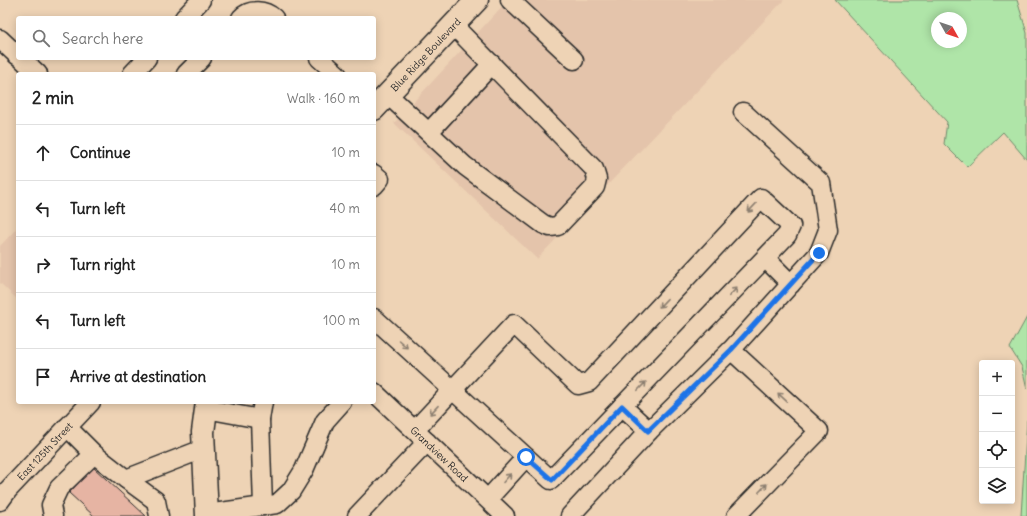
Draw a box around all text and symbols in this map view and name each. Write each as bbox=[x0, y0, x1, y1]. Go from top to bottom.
north arrow bbox=[931, 12, 967, 48]
street label: Blue Ridge Boulevard bbox=[388, 15, 464, 94]
search box bbox=[16, 16, 376, 60]
icon: search bbox=[30, 27, 52, 49]
text: Search here bbox=[62, 29, 143, 48]
text: 2 min bbox=[32, 87, 74, 109]
text: Walk · 160 m bbox=[287, 90, 360, 107]
icon: ahead bbox=[32, 142, 54, 164]
text: Continue bbox=[70, 143, 131, 162]
text: 10 m bbox=[332, 144, 360, 161]
icon: left bbox=[32, 198, 54, 220]
text: Turn left bbox=[70, 199, 125, 218]
text: 40 m bbox=[329, 200, 360, 217]
one-way arrow bbox=[747, 203, 757, 213]
route end bbox=[810, 244, 828, 262]
icon: right bbox=[32, 254, 54, 276]
text: Turn right bbox=[70, 255, 135, 274]
text: 10 m bbox=[332, 256, 360, 273]
one-way arrow bbox=[728, 287, 737, 297]
one-way arrow bbox=[658, 298, 668, 308]
icon: left bbox=[32, 310, 54, 332]
text: Turn left bbox=[70, 311, 125, 330]
text: 100 m bbox=[323, 312, 360, 329]
one-way arrow bbox=[398, 340, 408, 349]
map controls bbox=[979, 360, 1015, 504]
button: + bbox=[979, 360, 1015, 396]
icon: arrive bbox=[32, 366, 54, 388]
text: Arrive at destination bbox=[70, 367, 206, 386]
one-way arrow bbox=[637, 381, 646, 391]
one-way arrow bbox=[777, 392, 787, 401]
button: − bbox=[979, 396, 1015, 432]
one-way arrow bbox=[429, 405, 439, 415]
street label: East 125th Street bbox=[14, 419, 76, 483]
street label: Grandview Road bbox=[407, 424, 471, 485]
button: locate bbox=[979, 432, 1015, 468]
route start bbox=[517, 448, 535, 466]
button: layers bbox=[979, 468, 1015, 504]
one-way arrow bbox=[502, 473, 512, 483]
one-way arrow bbox=[759, 483, 768, 493]

